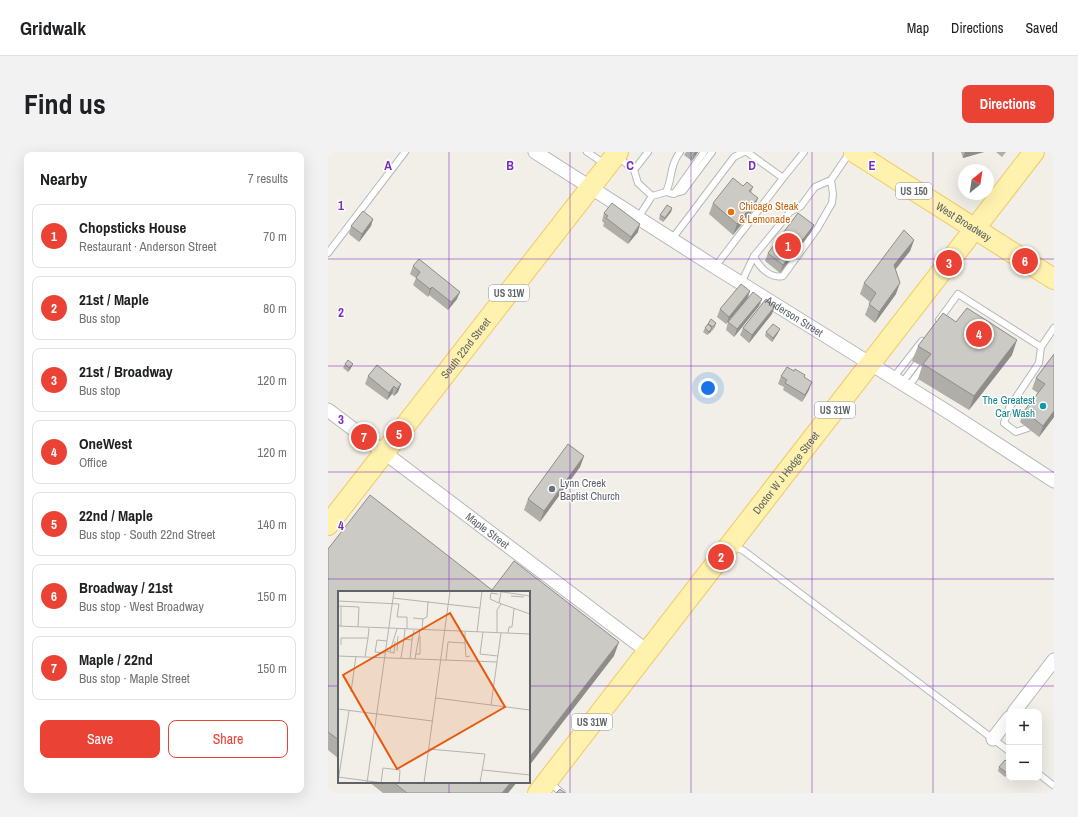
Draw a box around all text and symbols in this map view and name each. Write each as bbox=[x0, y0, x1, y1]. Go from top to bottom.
text: Gridwalk bbox=[20, 15, 86, 41]
text: Map bbox=[907, 19, 929, 37]
text: Directions bbox=[951, 19, 1003, 37]
text: Saved bbox=[1025, 19, 1058, 37]
text: Find us bbox=[24, 85, 106, 123]
button: Directions bbox=[962, 85, 1054, 123]
text: A bbox=[384, 157, 392, 174]
text: B bbox=[506, 157, 514, 174]
text: C bbox=[626, 157, 634, 174]
text: D bbox=[748, 157, 756, 174]
text: E bbox=[868, 157, 876, 174]
north arrow bbox=[958, 164, 994, 200]
text: Nearby bbox=[40, 167, 87, 190]
text: 7 results bbox=[248, 170, 288, 187]
road number: US 150 bbox=[896, 183, 932, 199]
text: 1 bbox=[338, 197, 344, 214]
place label: Chicago Steak & Lemonade bbox=[739, 199, 799, 226]
street label: West Broadway bbox=[933, 199, 995, 245]
marker: Chicago Steak & Lemonade bbox=[726, 207, 736, 217]
text: Chopsticks House bbox=[79, 217, 186, 238]
text: 1 bbox=[51, 228, 57, 245]
text: 70 m bbox=[263, 228, 287, 245]
pin: 1 bbox=[775, 231, 801, 261]
text: Restaurant · Anderson Street bbox=[79, 238, 217, 255]
pin: 6 bbox=[1012, 246, 1038, 276]
pin: 3 bbox=[936, 248, 962, 278]
road number: US 31W bbox=[489, 285, 529, 301]
text: 21st / Maple bbox=[79, 289, 149, 310]
street label: Anderson Street bbox=[762, 293, 826, 340]
text: 2 bbox=[51, 300, 57, 317]
text: 80 m bbox=[263, 300, 287, 317]
text: 2 bbox=[338, 304, 344, 321]
text: Bus stop bbox=[79, 310, 120, 327]
street label: South 22nd Street bbox=[438, 315, 494, 381]
pin: 4 bbox=[966, 319, 992, 349]
text: 21st / Broadway bbox=[79, 361, 173, 382]
text: 3 bbox=[51, 372, 57, 389]
text: 120 m bbox=[257, 372, 287, 389]
your location bbox=[698, 378, 718, 398]
text: Bus stop bbox=[79, 382, 120, 399]
place label: The Greatest Car Wash bbox=[982, 393, 1035, 420]
marker: The Greatest Car Wash bbox=[1038, 401, 1048, 411]
road number: US 31W bbox=[815, 402, 855, 418]
text: 3 bbox=[338, 411, 344, 428]
pin: 5 bbox=[386, 419, 412, 449]
pin: 7 bbox=[351, 422, 377, 452]
street label: Doctor W J Hodge Street bbox=[750, 428, 822, 517]
text: OneWest bbox=[79, 433, 132, 454]
text: 4 bbox=[51, 444, 57, 461]
text: 120 m bbox=[257, 444, 287, 461]
text: Office bbox=[79, 454, 107, 471]
place label: Lynn Creek Baptist Church bbox=[560, 476, 620, 503]
marker: Lynn Creek Baptist Church bbox=[547, 484, 557, 494]
text: 22nd / Maple bbox=[79, 505, 153, 526]
street label: Maple Street bbox=[463, 510, 513, 552]
text: 5 bbox=[51, 516, 57, 533]
text: 140 m bbox=[257, 516, 287, 533]
text: 4 bbox=[338, 517, 344, 534]
text: Bus stop · South 22nd Street bbox=[79, 526, 215, 543]
pin: 2 bbox=[708, 542, 734, 572]
text: Broadway / 21st bbox=[79, 577, 173, 598]
text: 6 bbox=[51, 588, 57, 605]
text: 150 m bbox=[257, 588, 287, 605]
inset map bbox=[338, 591, 530, 783]
text: Bus stop · West Broadway bbox=[79, 598, 204, 615]
text: Maple / 22nd bbox=[79, 649, 153, 670]
text: 7 bbox=[51, 660, 57, 677]
text: 150 m bbox=[257, 660, 287, 677]
text: Bus stop · Maple Street bbox=[79, 670, 190, 687]
map controls bbox=[1006, 709, 1042, 781]
button: + bbox=[1006, 709, 1042, 745]
road number: US 31W bbox=[572, 714, 612, 730]
button: Save bbox=[40, 720, 160, 758]
button: Share bbox=[168, 720, 288, 758]
button: − bbox=[1006, 745, 1042, 781]

